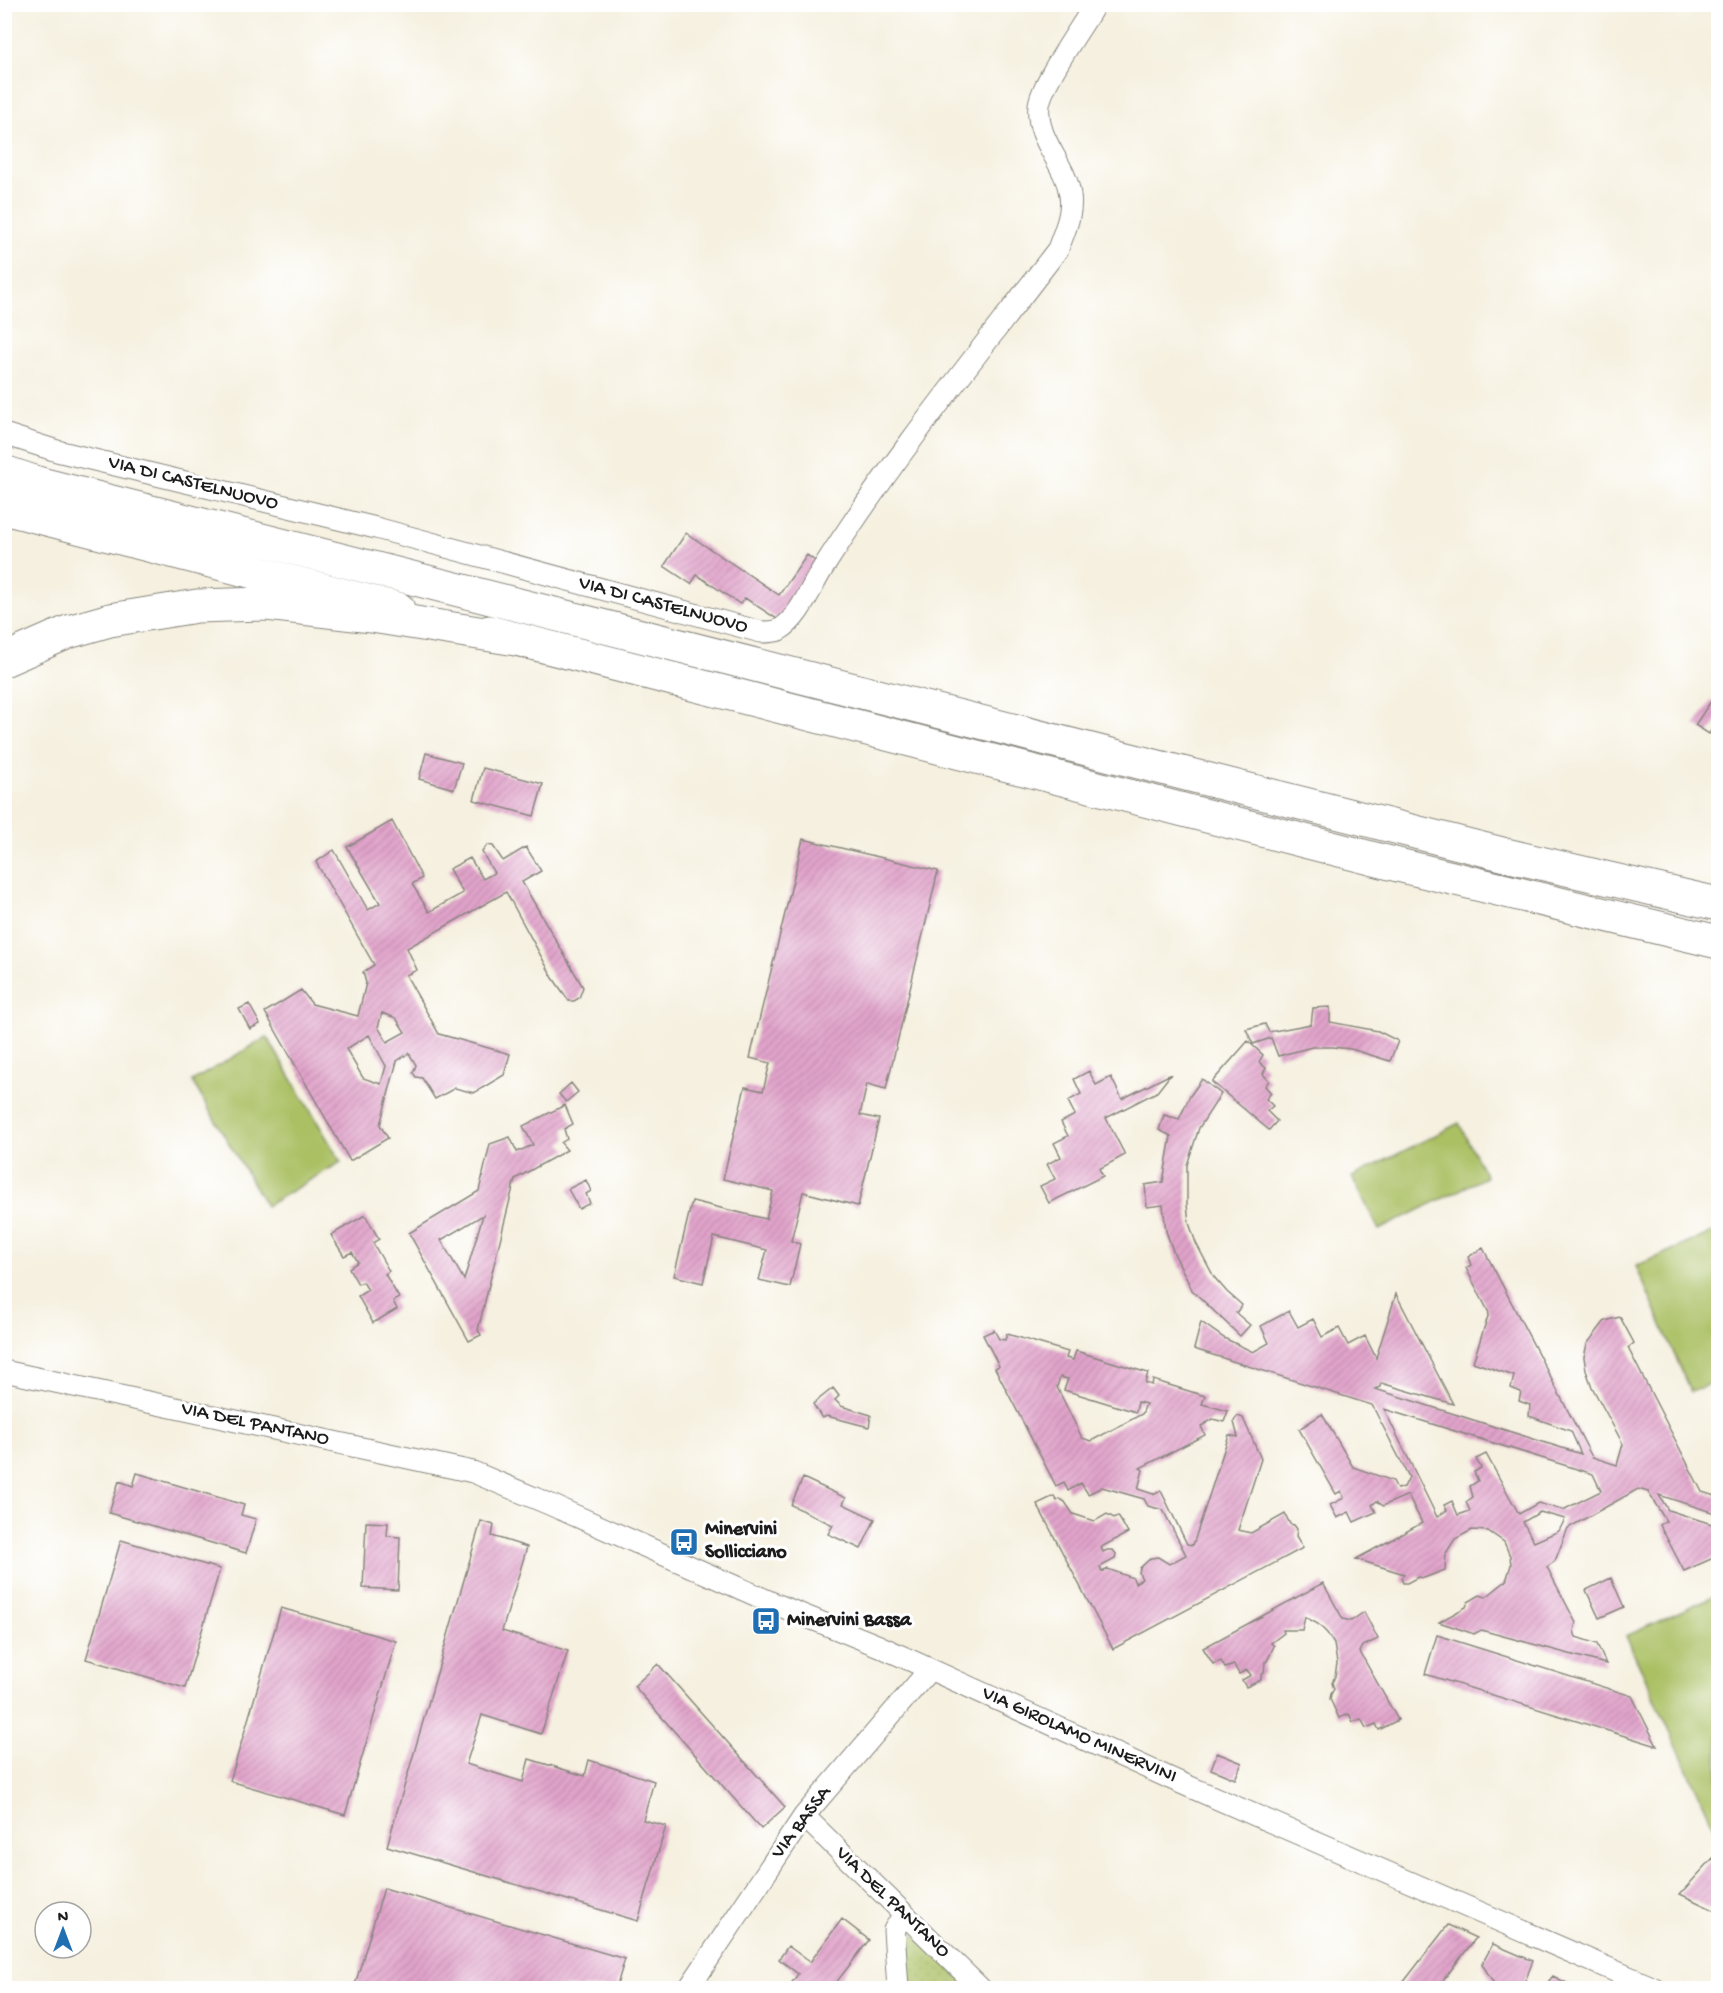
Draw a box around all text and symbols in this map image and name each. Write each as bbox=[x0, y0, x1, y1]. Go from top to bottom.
street label: VIA DI CASTELNUOVO bbox=[105, 452, 280, 516]
street label: VIA DI CASTELNUOVO bbox=[575, 572, 750, 640]
street label: VIA DEL PANTANO bbox=[178, 1398, 331, 1452]
place label: Minervini Sollicciano bbox=[705, 1519, 787, 1565]
bus stop icon: Minervini Sollicciano bbox=[668, 1526, 700, 1558]
bus stop icon: Minervini Bassa bbox=[750, 1605, 782, 1637]
place label: Minervini Bassa bbox=[787, 1610, 912, 1633]
street label: VIA GIROLAMO MINERVINI bbox=[977, 1682, 1180, 1789]
street label: VIA BASSA bbox=[767, 1781, 837, 1865]
street label: VIA DEL PANTANO bbox=[829, 1842, 954, 1964]
north arrow bbox=[33, 1900, 93, 1960]
text: N bbox=[58, 1909, 69, 1928]

